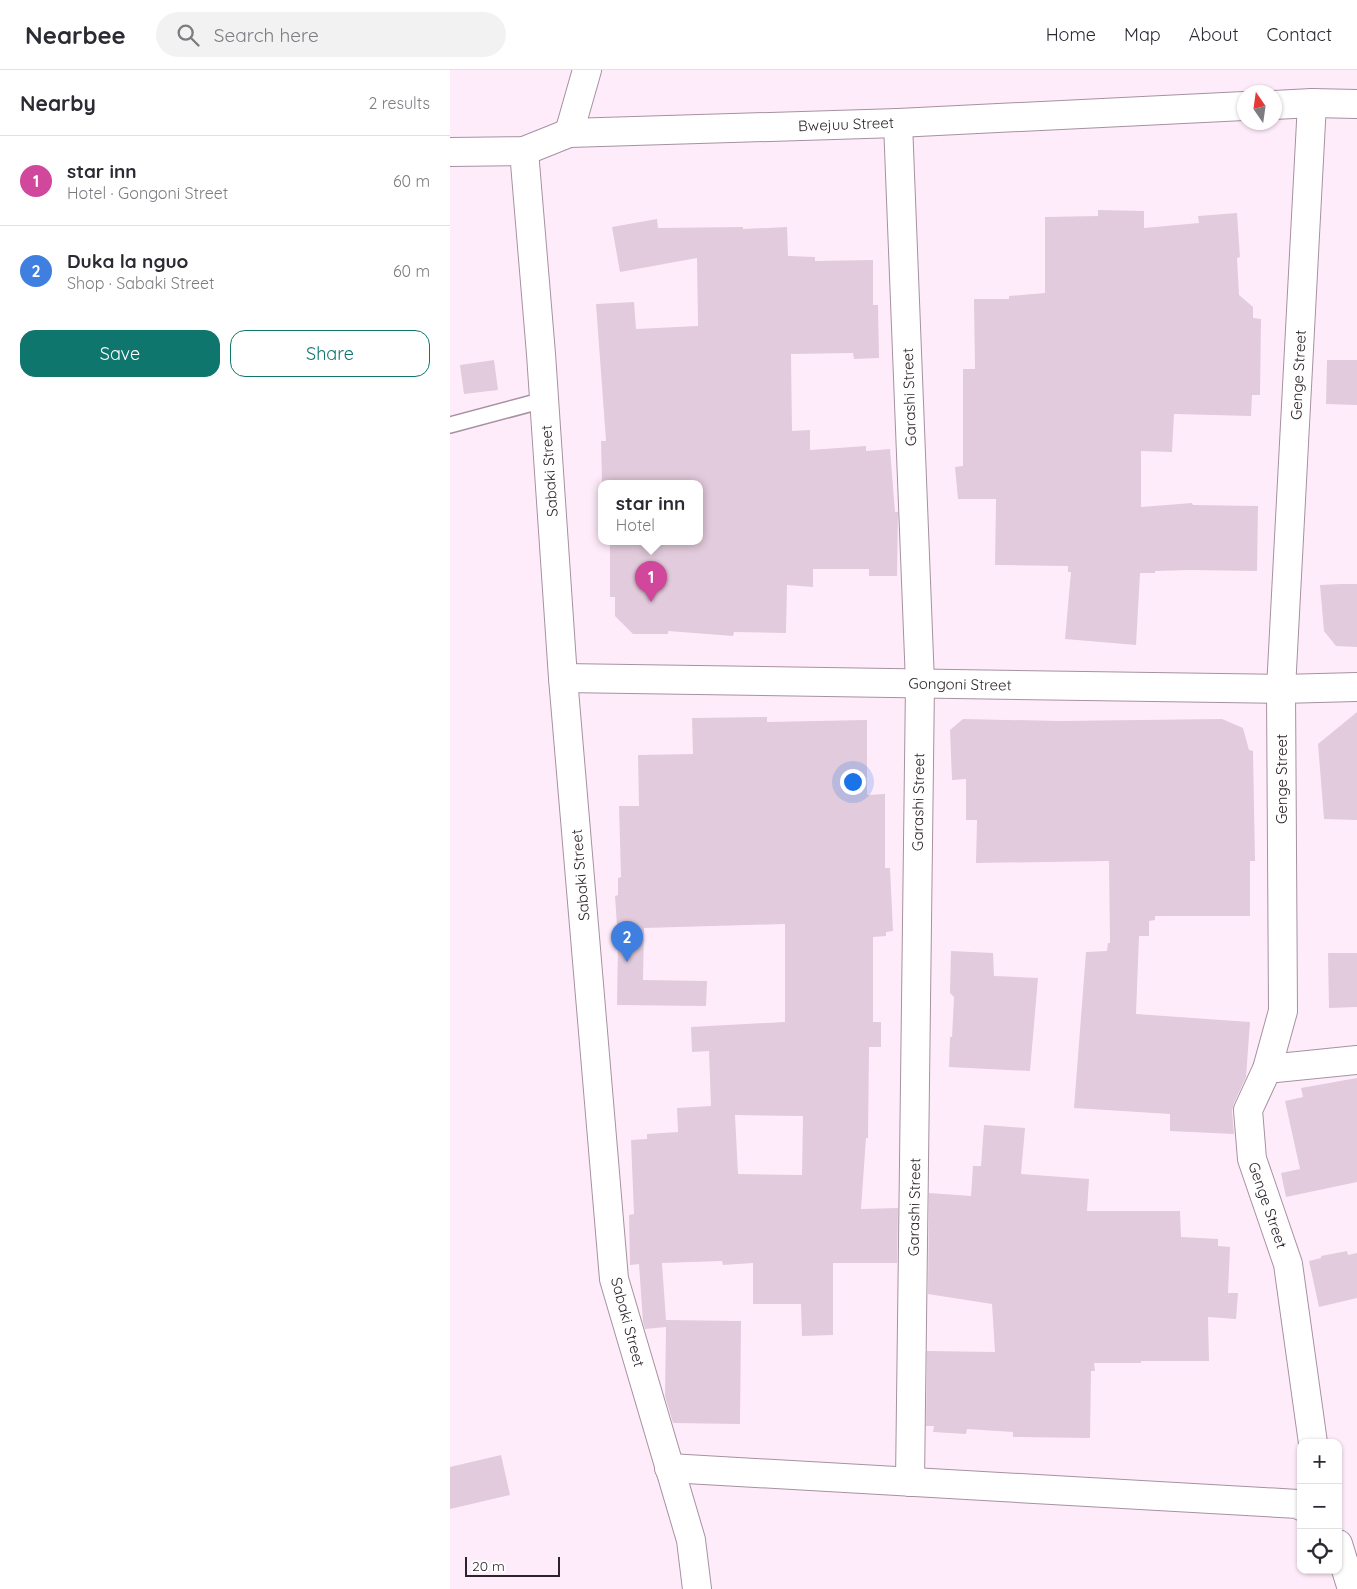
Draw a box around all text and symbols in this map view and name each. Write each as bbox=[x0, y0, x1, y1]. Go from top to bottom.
search box bbox=[156, 12, 506, 57]
text: Nearbee bbox=[25, 20, 126, 50]
icon: search bbox=[174, 21, 202, 49]
text: Search here bbox=[214, 23, 319, 47]
text: Home bbox=[1046, 23, 1096, 46]
text: Map bbox=[1124, 23, 1161, 46]
text: About bbox=[1189, 23, 1239, 46]
text: Contact bbox=[1267, 23, 1332, 46]
north arrow bbox=[1237, 85, 1282, 130]
text: Nearby bbox=[20, 90, 96, 116]
text: 2 results bbox=[368, 93, 430, 113]
street label: Bwejuu Street bbox=[798, 113, 894, 135]
text: star inn bbox=[67, 159, 137, 183]
text: 1 bbox=[33, 171, 39, 191]
text: 60 m bbox=[393, 171, 430, 191]
text: Hotel · Gongoni Street bbox=[67, 183, 228, 203]
text: Duka la nguo bbox=[67, 249, 188, 273]
text: 2 bbox=[31, 261, 41, 281]
text: 60 m bbox=[393, 261, 430, 281]
text: Shop · Sabaki Street bbox=[67, 273, 214, 293]
street label: Genge Street bbox=[1286, 329, 1310, 421]
button: Save bbox=[20, 330, 220, 377]
button: Share bbox=[230, 330, 430, 377]
street label: Garashi Street bbox=[898, 348, 920, 446]
street label: Sabaki Street bbox=[536, 424, 562, 518]
popup bbox=[598, 480, 703, 545]
text: star inn bbox=[616, 491, 685, 515]
text: Hotel bbox=[616, 515, 655, 535]
pin: 1 bbox=[635, 561, 667, 602]
street label: Gongoni Street bbox=[908, 674, 1012, 694]
street label: Genge Street bbox=[1272, 734, 1291, 824]
street label: Garashi Street bbox=[908, 753, 928, 851]
your location bbox=[840, 769, 866, 795]
street label: Sabaki Street bbox=[567, 828, 593, 922]
pin: 2 bbox=[611, 921, 643, 962]
street label: Garashi Street bbox=[904, 1158, 924, 1256]
street label: Genge Street bbox=[1244, 1159, 1292, 1251]
street label: Sabaki Street bbox=[607, 1275, 649, 1369]
map controls bbox=[1297, 1439, 1342, 1574]
button: + bbox=[1297, 1439, 1342, 1484]
button: − bbox=[1297, 1484, 1342, 1529]
button: locate bbox=[1297, 1529, 1342, 1574]
scale bar bbox=[465, 1554, 560, 1577]
text: 20 m bbox=[472, 1557, 505, 1575]

